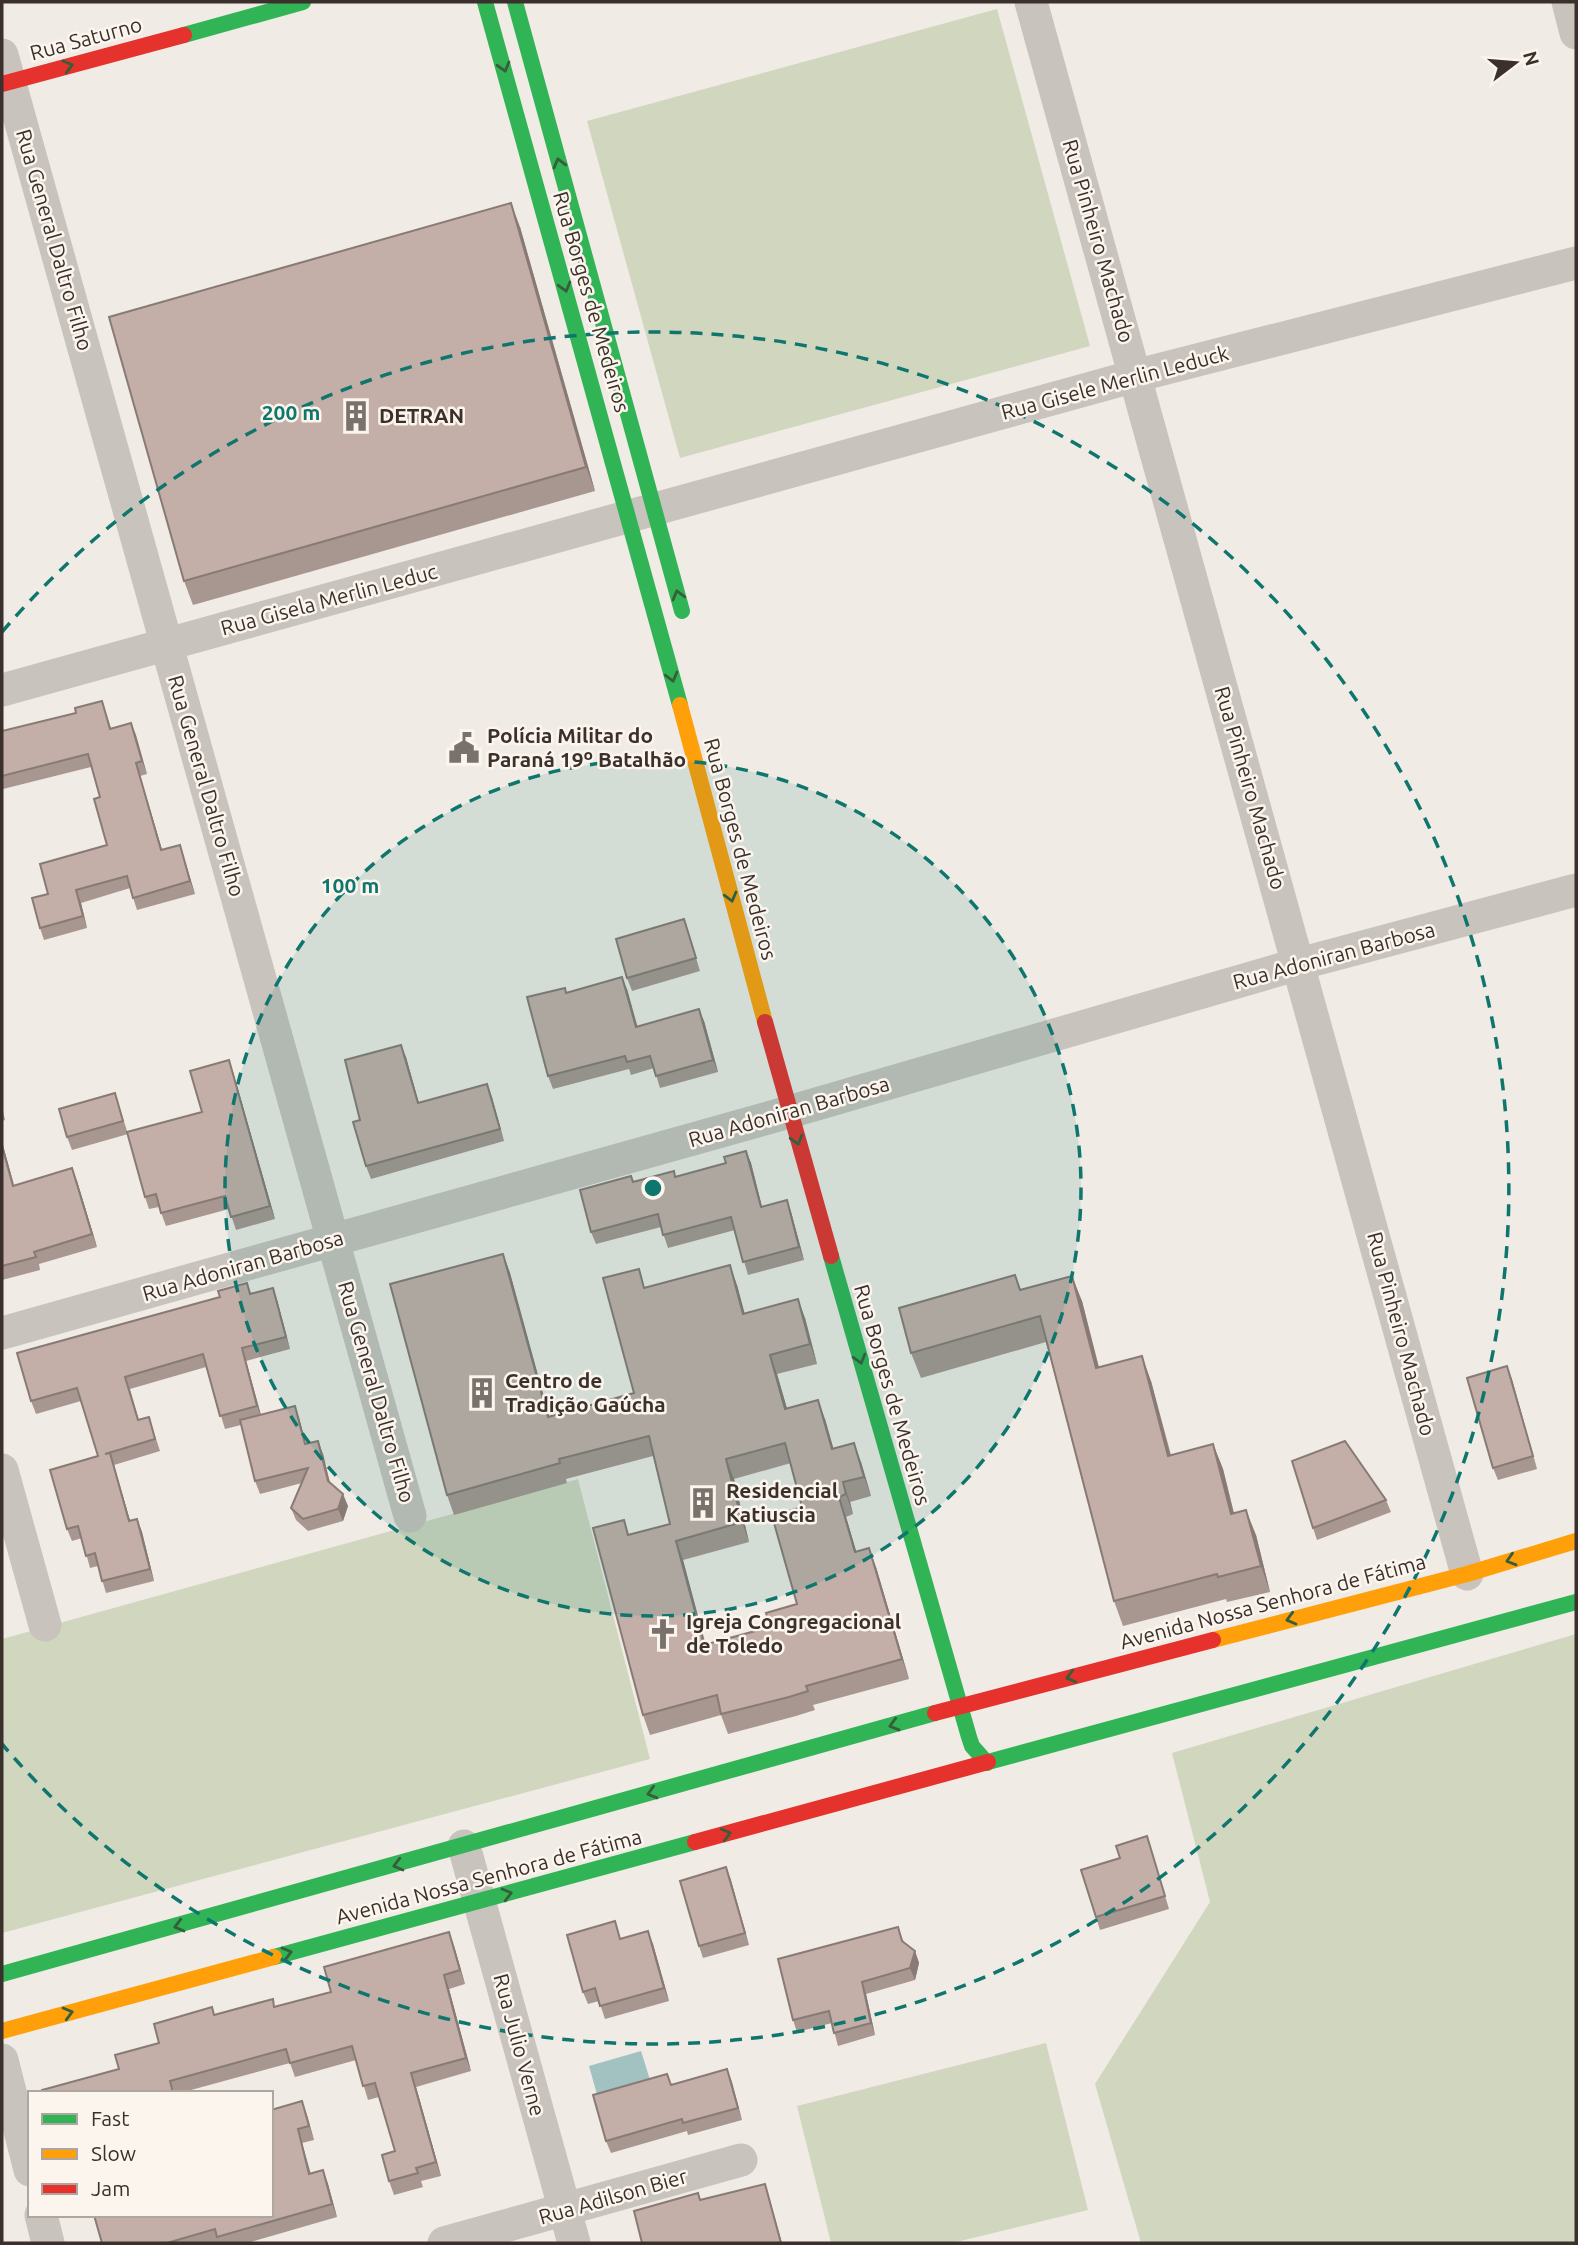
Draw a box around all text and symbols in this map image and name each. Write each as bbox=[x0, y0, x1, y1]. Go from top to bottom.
street label: Rua Saturno bbox=[27, 12, 144, 65]
north arrow bbox=[1480, 28, 1550, 98]
text: N bbox=[1519, 48, 1544, 68]
one-way arrow bbox=[61, 60, 73, 74]
one-way arrow bbox=[495, 61, 510, 73]
street label: Rua General Daltro Filho bbox=[12, 126, 98, 353]
street label: Rua Pinheiro Machado bbox=[1058, 136, 1139, 345]
one-way arrow bbox=[553, 157, 568, 169]
street label: Rua Borges de Medeiros bbox=[549, 189, 635, 415]
one-way arrow bbox=[557, 280, 571, 292]
street label: Rua Gisele Merlin Leduck bbox=[998, 340, 1231, 424]
building icon: DETRAN bbox=[339, 399, 373, 433]
text: 200 m bbox=[262, 400, 320, 424]
place label: DETRAN bbox=[379, 403, 464, 427]
street label: Rua Gisela Merlin Leduc bbox=[218, 559, 440, 639]
one-way arrow bbox=[672, 589, 686, 601]
one-way arrow bbox=[664, 671, 679, 683]
street label: Rua General Daltro Filho bbox=[164, 672, 250, 899]
street label: Rua Pinheiro Machado bbox=[1210, 683, 1291, 892]
place label: Polícia Militar do Paraná 19º Batalhão bbox=[487, 723, 686, 771]
public building icon: Polícia Militar do Paraná 19º Batalhão bbox=[447, 731, 481, 765]
street label: Rua Borges de Medeiros bbox=[700, 735, 782, 962]
text: 100 m bbox=[321, 873, 379, 897]
one-way arrow bbox=[723, 891, 738, 903]
street label: Rua Adoniran Barbosa bbox=[1230, 917, 1437, 994]
street label: Rua Adoniran Barbosa bbox=[685, 1071, 892, 1151]
one-way arrow bbox=[789, 1134, 804, 1146]
centre of rings bbox=[641, 1176, 665, 1200]
street label: Rua Adoniran Barbosa bbox=[139, 1225, 346, 1305]
street label: Rua Pinheiro Machado bbox=[1363, 1229, 1441, 1438]
street label: Rua General Daltro Filho bbox=[334, 1278, 420, 1505]
street label: Rua Borges de Medeiros bbox=[850, 1282, 936, 1508]
one-way arrow bbox=[852, 1353, 867, 1365]
place label: Centro de Tradição Gaúcha bbox=[505, 1368, 666, 1416]
building icon: Centro de Tradição Gaúcha bbox=[465, 1376, 499, 1410]
place label: Residencial Katiuscia bbox=[726, 1478, 838, 1526]
building icon: Residencial Katiuscia bbox=[686, 1486, 720, 1520]
street label: Avenida Nossa Senhora de Fátima bbox=[1117, 1549, 1428, 1653]
one-way arrow bbox=[1505, 1552, 1517, 1567]
place label: Igreja Congregacional de Toledo bbox=[686, 1609, 901, 1657]
one-way arrow bbox=[1285, 1611, 1297, 1625]
church icon: Igreja Congregacional de Toledo bbox=[646, 1617, 680, 1651]
one-way arrow bbox=[1065, 1669, 1077, 1683]
one-way arrow bbox=[888, 1716, 900, 1731]
one-way arrow bbox=[646, 1785, 658, 1800]
street label: Avenida Nossa Senhora de Fátima bbox=[333, 1824, 644, 1928]
one-way arrow bbox=[720, 1828, 732, 1842]
one-way arrow bbox=[393, 1857, 405, 1871]
one-way arrow bbox=[500, 1887, 512, 1902]
one-way arrow bbox=[173, 1917, 185, 1932]
one-way arrow bbox=[281, 1947, 293, 1962]
street label: Rua Julio Verne bbox=[489, 1971, 551, 2119]
one-way arrow bbox=[61, 2007, 73, 2021]
legend bbox=[28, 2091, 273, 2217]
text: Fast bbox=[91, 2106, 129, 2130]
text: Slow bbox=[91, 2141, 136, 2165]
street label: Rua Adilson Bier bbox=[536, 2163, 690, 2229]
text: Jam bbox=[91, 2176, 130, 2200]

